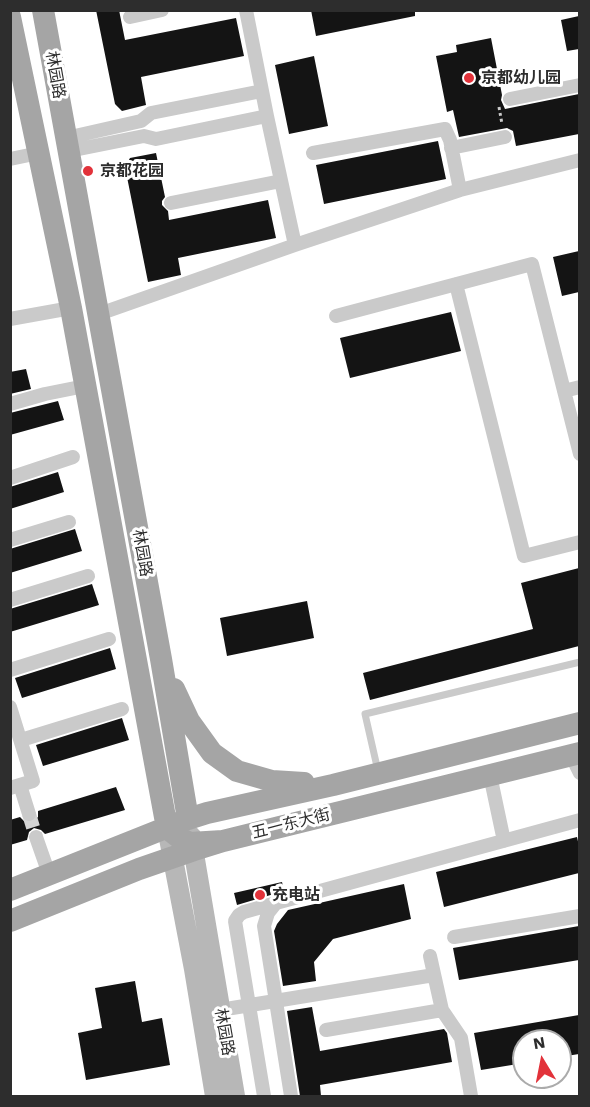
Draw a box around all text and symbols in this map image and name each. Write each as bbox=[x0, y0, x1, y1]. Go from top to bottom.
street label: 林园路 bbox=[41, 50, 69, 100]
place label: 京都幼儿园 bbox=[481, 68, 561, 88]
marker: 京都幼儿园 bbox=[462, 71, 476, 85]
place label: 京都花园 bbox=[100, 161, 164, 181]
marker: 京都花园 bbox=[81, 164, 95, 178]
street label: 林园路 bbox=[128, 528, 156, 578]
street label: 五一东大街 bbox=[250, 805, 332, 843]
place label: 充电站 bbox=[272, 885, 320, 905]
marker: 充电站 bbox=[253, 888, 267, 902]
street label: 林园路 bbox=[210, 1007, 238, 1057]
north arrow bbox=[512, 1029, 572, 1089]
text: N bbox=[532, 1032, 547, 1053]

